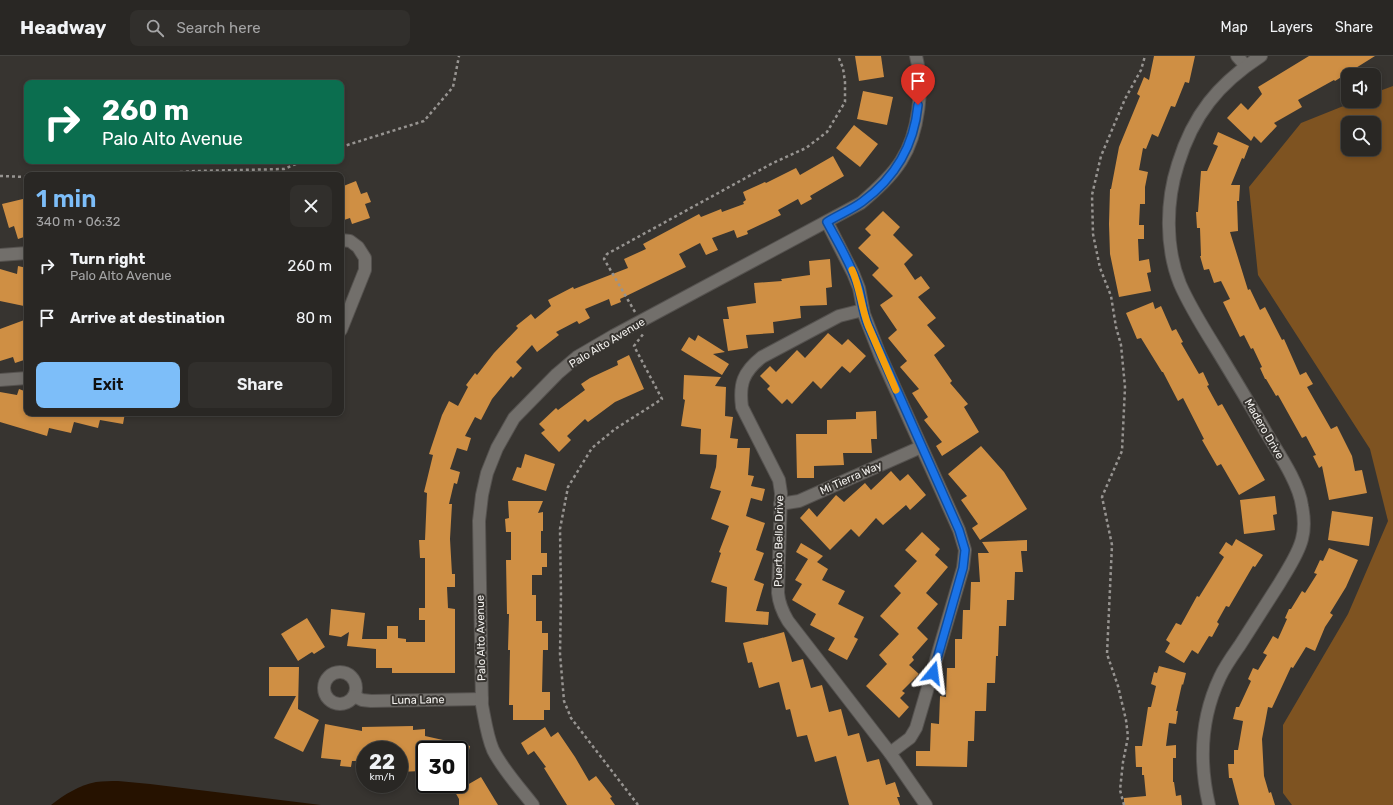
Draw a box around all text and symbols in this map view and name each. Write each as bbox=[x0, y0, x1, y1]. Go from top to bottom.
search box bbox=[130, 10, 410, 46]
text: Headway bbox=[20, 16, 106, 39]
icon: search bbox=[144, 17, 166, 39]
text: Search here bbox=[176, 19, 261, 37]
text: Map bbox=[1221, 19, 1248, 36]
text: Layers bbox=[1270, 19, 1313, 36]
text: Share bbox=[1335, 19, 1373, 36]
pin bbox=[901, 64, 935, 105]
map controls bbox=[1341, 68, 1381, 156]
button: sound bbox=[1341, 68, 1381, 108]
icon: arrive bbox=[907, 70, 929, 92]
text: 260 m bbox=[102, 94, 189, 127]
icon: right bbox=[36, 96, 88, 148]
button: search bbox=[1341, 116, 1381, 156]
text: Palo Alto Avenue bbox=[102, 128, 243, 150]
text: 1 min bbox=[36, 185, 96, 213]
button: close bbox=[290, 185, 332, 227]
text: 340 m · 06:32 bbox=[36, 214, 120, 229]
text: Turn right bbox=[70, 250, 145, 268]
icon: right bbox=[36, 255, 58, 277]
text: 260 m bbox=[288, 257, 332, 275]
text: Palo Alto Avenue bbox=[70, 268, 172, 283]
icon: arrive bbox=[36, 307, 58, 329]
text: Arrive at destination bbox=[70, 309, 225, 327]
text: 80 m bbox=[296, 309, 332, 327]
street label: Palo Alto Avenue bbox=[567, 315, 647, 371]
button: Exit bbox=[36, 362, 180, 408]
button: Share bbox=[188, 362, 332, 408]
street label: Madero Drive bbox=[1242, 397, 1286, 461]
street label: Mi Tierra Way bbox=[818, 459, 884, 497]
street label: Puerto Bello Drive bbox=[772, 495, 786, 587]
street label: Palo Alto Avenue bbox=[474, 595, 488, 681]
position arrow bbox=[912, 652, 954, 694]
street label: Luna Lane bbox=[391, 693, 445, 707]
speed limit sign: 30 bbox=[416, 741, 468, 793]
text: 22 bbox=[369, 750, 395, 774]
text: km/h bbox=[370, 771, 394, 783]

